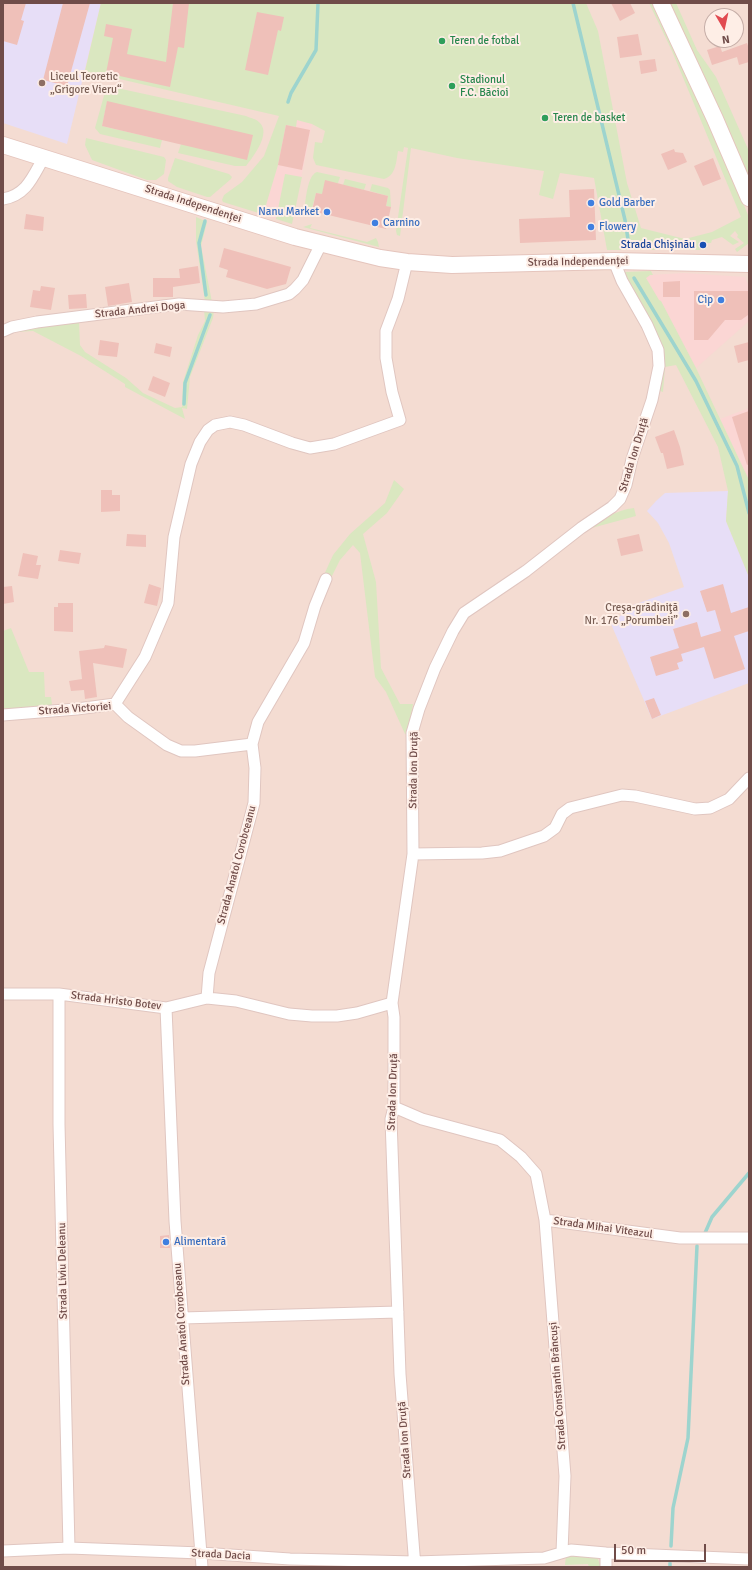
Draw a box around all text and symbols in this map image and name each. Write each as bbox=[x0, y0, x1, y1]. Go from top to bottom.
north arrow bbox=[704, 8, 744, 48]
text: N bbox=[721, 32, 731, 46]
place label: Teren de fotbal bbox=[450, 34, 519, 48]
marker: Teren de fotbal bbox=[437, 36, 447, 46]
place label: Liceul Teoretic „Grigore Vieru“ bbox=[50, 70, 122, 96]
place label: Stadionul F.C. Băcioi bbox=[460, 73, 508, 99]
marker: Liceul Teoretic „Grigore Vieru“ bbox=[37, 78, 47, 88]
marker: Stadionul F.C. Băcioi bbox=[447, 81, 457, 91]
place label: Teren de basket bbox=[553, 111, 625, 125]
marker: Teren de basket bbox=[540, 113, 550, 123]
street label: Strada Independenței bbox=[143, 182, 243, 226]
place label: Gold Barber bbox=[599, 196, 655, 210]
marker: Gold Barber bbox=[586, 198, 596, 208]
place label: Nanu Market bbox=[258, 205, 319, 219]
marker: Nanu Market bbox=[322, 207, 332, 217]
place label: Carnino bbox=[383, 216, 420, 230]
marker: Carnino bbox=[370, 218, 380, 228]
place label: Flowery bbox=[599, 220, 636, 234]
marker: Flowery bbox=[586, 222, 596, 232]
place label: Strada Chișinău bbox=[621, 238, 695, 252]
marker: Strada Chișinău bbox=[698, 240, 708, 250]
street label: Strada Independenței bbox=[528, 255, 628, 269]
place label: Cip bbox=[698, 293, 713, 307]
marker: Cip bbox=[716, 295, 726, 305]
street label: Strada Andrei Doga bbox=[94, 299, 186, 321]
street label: Strada Ion Druță bbox=[616, 416, 652, 494]
place label: Creşa-grădiniţă Nr. 176 „Porumbeii” bbox=[585, 601, 678, 627]
marker: Creşa-grădiniţă Nr. 176 „Porumbeii” bbox=[681, 609, 691, 619]
street label: Strada Victoriei bbox=[38, 700, 112, 718]
street label: Strada Ion Druță bbox=[407, 731, 421, 809]
street label: Strada Anatol Corobceanu bbox=[215, 804, 259, 926]
street label: Strada Hristo Botev bbox=[70, 989, 162, 1013]
street label: Strada Ion Druță bbox=[385, 1053, 401, 1131]
street label: Strada Mihai Viteazul bbox=[552, 1214, 654, 1242]
street label: Strada Liviu Deleanu bbox=[56, 1222, 70, 1320]
place label: Alimentară bbox=[174, 1235, 226, 1249]
marker: Alimentară bbox=[161, 1237, 171, 1247]
street label: Strada Anatol Corobceanu bbox=[171, 1262, 193, 1386]
street label: Strada Constantin Brâncuși bbox=[547, 1322, 569, 1450]
street label: Strada Ion Druță bbox=[396, 1401, 414, 1479]
scale bar bbox=[616, 1536, 708, 1562]
text: 50 m bbox=[621, 1543, 646, 1558]
street label: Strada Dacia bbox=[191, 1547, 251, 1563]

